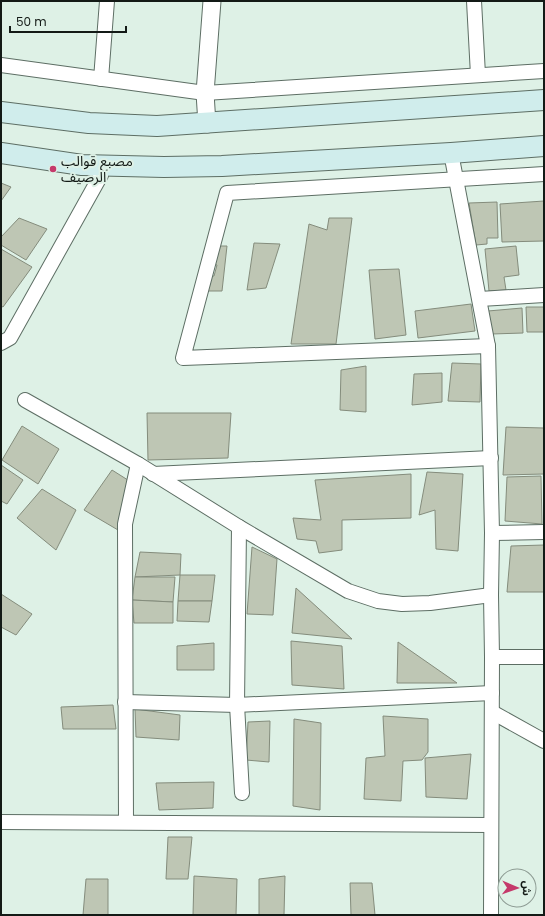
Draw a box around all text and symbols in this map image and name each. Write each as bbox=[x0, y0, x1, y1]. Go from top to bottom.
scale bar bbox=[10, 8, 126, 34]
text: 50 m bbox=[16, 13, 47, 30]
place label: مصبع قوالب الرصيف bbox=[61, 151, 133, 187]
marker: مصبع قوالب الرصيف bbox=[48, 164, 58, 174]
north arrow bbox=[497, 868, 537, 908]
text: ش bbox=[519, 881, 535, 896]

